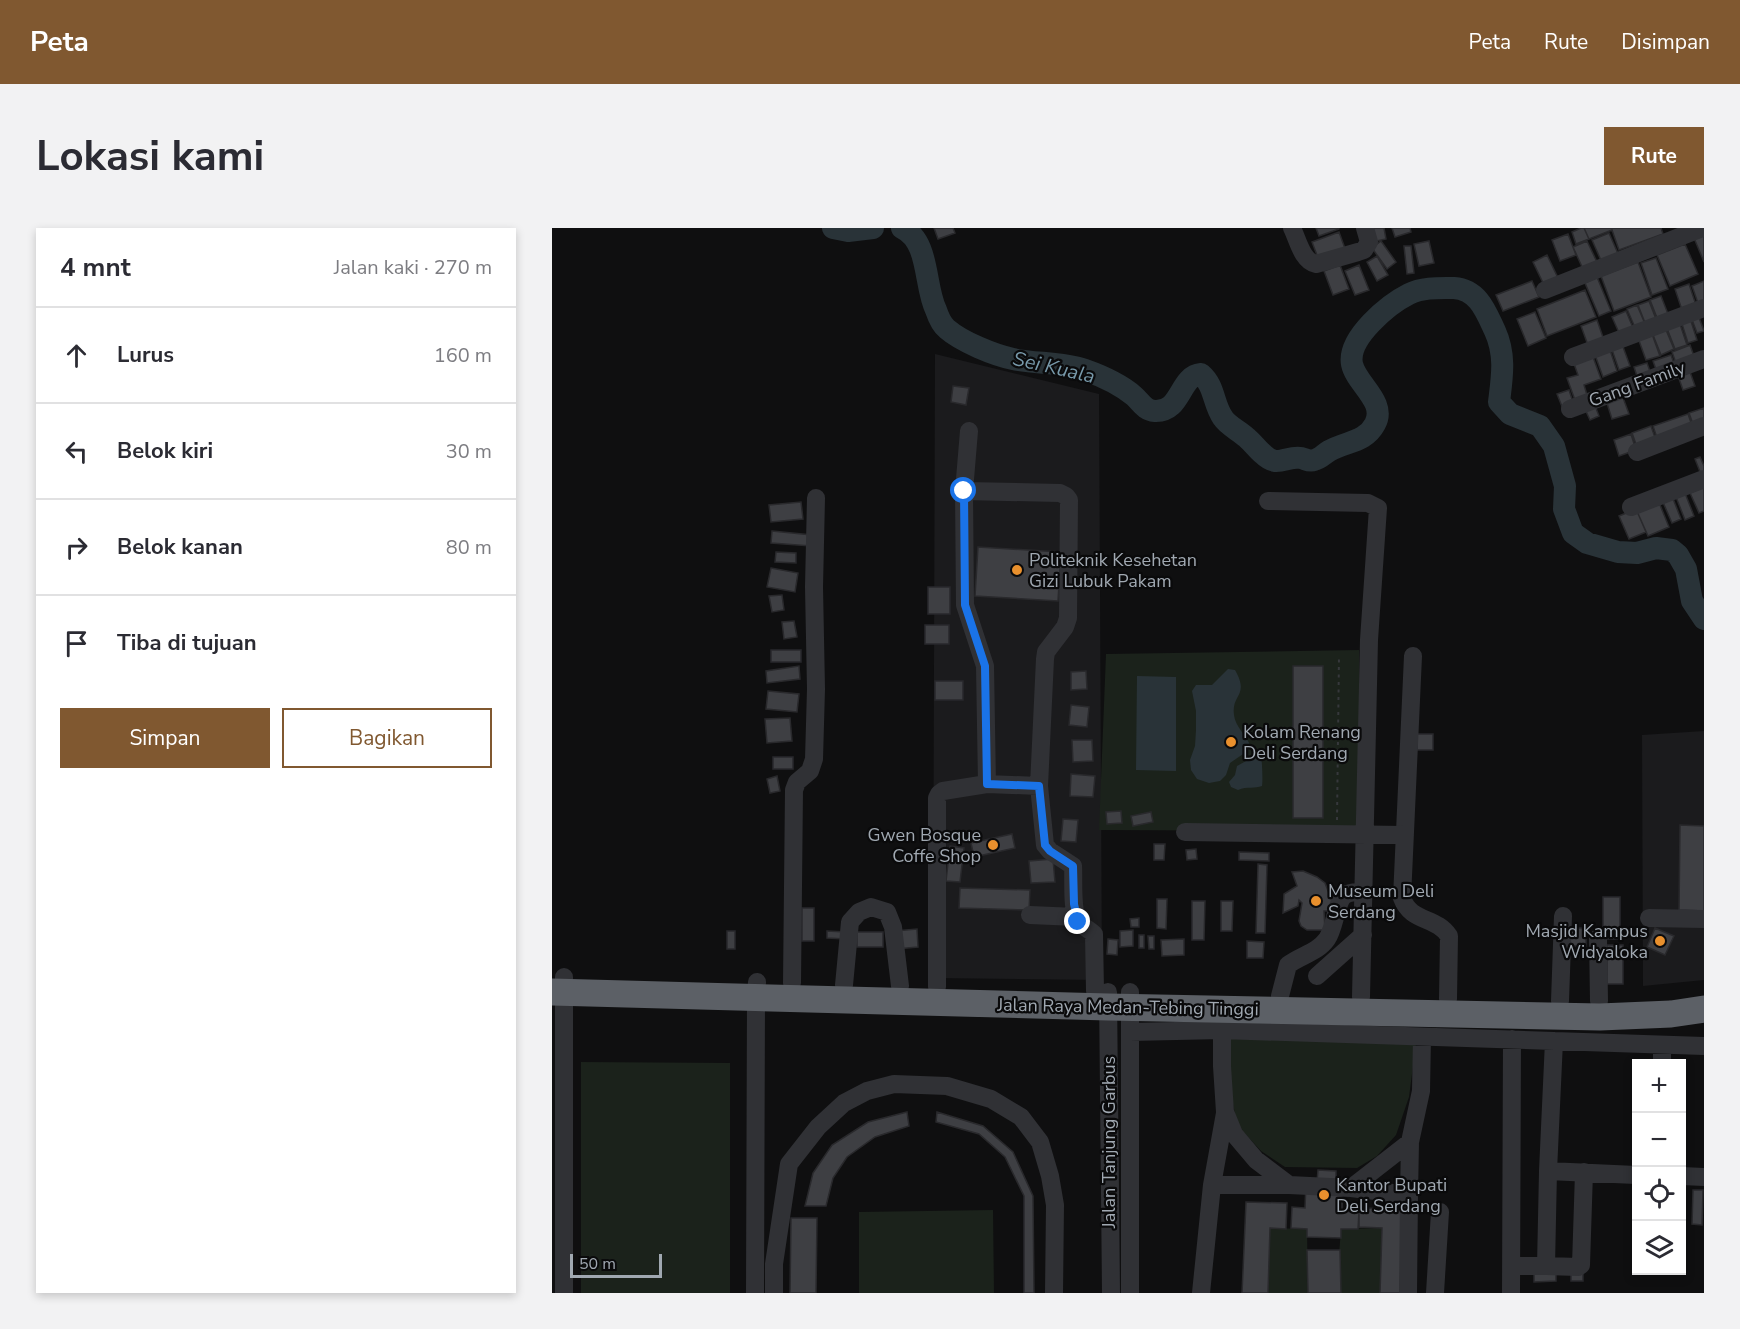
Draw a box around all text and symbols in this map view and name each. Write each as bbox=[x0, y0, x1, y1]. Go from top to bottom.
text: Peta bbox=[30, 23, 89, 61]
text: Peta bbox=[1469, 28, 1511, 56]
text: Rute bbox=[1544, 28, 1588, 56]
text: Disimpan bbox=[1621, 28, 1710, 56]
button: Rute bbox=[1604, 127, 1704, 185]
text: Lokasi kami bbox=[36, 128, 264, 185]
text: 4 mnt bbox=[60, 250, 131, 285]
text: Jalan kaki · 270 m bbox=[334, 254, 492, 281]
icon: ahead bbox=[60, 339, 93, 372]
text: Lurus bbox=[117, 340, 174, 370]
text: 160 m bbox=[434, 342, 492, 369]
water label: Sei Kuala bbox=[1010, 345, 1098, 390]
street label: Gang Family bbox=[1585, 355, 1689, 413]
icon: left bbox=[60, 435, 93, 468]
text: Belok kiri bbox=[117, 436, 213, 466]
text: 30 m bbox=[446, 438, 492, 465]
route start bbox=[950, 477, 976, 503]
icon: right bbox=[60, 531, 93, 564]
text: Belok kanan bbox=[117, 532, 243, 562]
text: 80 m bbox=[446, 534, 492, 561]
place label: Politeknik Kesehetan Gizi Lubuk Pakam bbox=[1029, 548, 1197, 593]
marker: Politeknik Kesehetan Gizi Lubuk Pakam bbox=[1010, 563, 1024, 577]
icon: arrive bbox=[60, 627, 93, 660]
text: Tiba di tujuan bbox=[117, 628, 257, 658]
button: Simpan bbox=[60, 708, 270, 768]
button: Bagikan bbox=[282, 708, 492, 768]
place label: Kolam Renang Deli Serdang bbox=[1243, 720, 1361, 765]
marker: Kolam Renang Deli Serdang bbox=[1224, 735, 1238, 749]
place label: Gwen Bosque Coffe Shop bbox=[867, 823, 981, 868]
marker: Gwen Bosque Coffe Shop bbox=[986, 838, 1000, 852]
place label: Museum Deli Serdang bbox=[1328, 879, 1434, 924]
marker: Museum Deli Serdang bbox=[1309, 894, 1323, 908]
route end bbox=[1064, 908, 1090, 934]
place label: Masjid Kampus Widyaloka bbox=[1525, 919, 1648, 964]
marker: Masjid Kampus Widyaloka bbox=[1653, 934, 1667, 948]
street label: Jalan Raya Medan-Tebing Tinggi bbox=[996, 993, 1259, 1021]
street label: Jalan Tanjung Garbus bbox=[1097, 1056, 1121, 1229]
map controls bbox=[1632, 1059, 1686, 1275]
button: + bbox=[1632, 1059, 1686, 1113]
button: − bbox=[1632, 1113, 1686, 1167]
button: locate bbox=[1632, 1167, 1686, 1221]
place label: Kantor Bupati Deli Serdang bbox=[1336, 1173, 1447, 1218]
marker: Kantor Bupati Deli Serdang bbox=[1317, 1188, 1331, 1202]
button: layers bbox=[1632, 1221, 1686, 1275]
scale bar bbox=[570, 1251, 662, 1278]
text: 50 m bbox=[579, 1253, 616, 1275]

